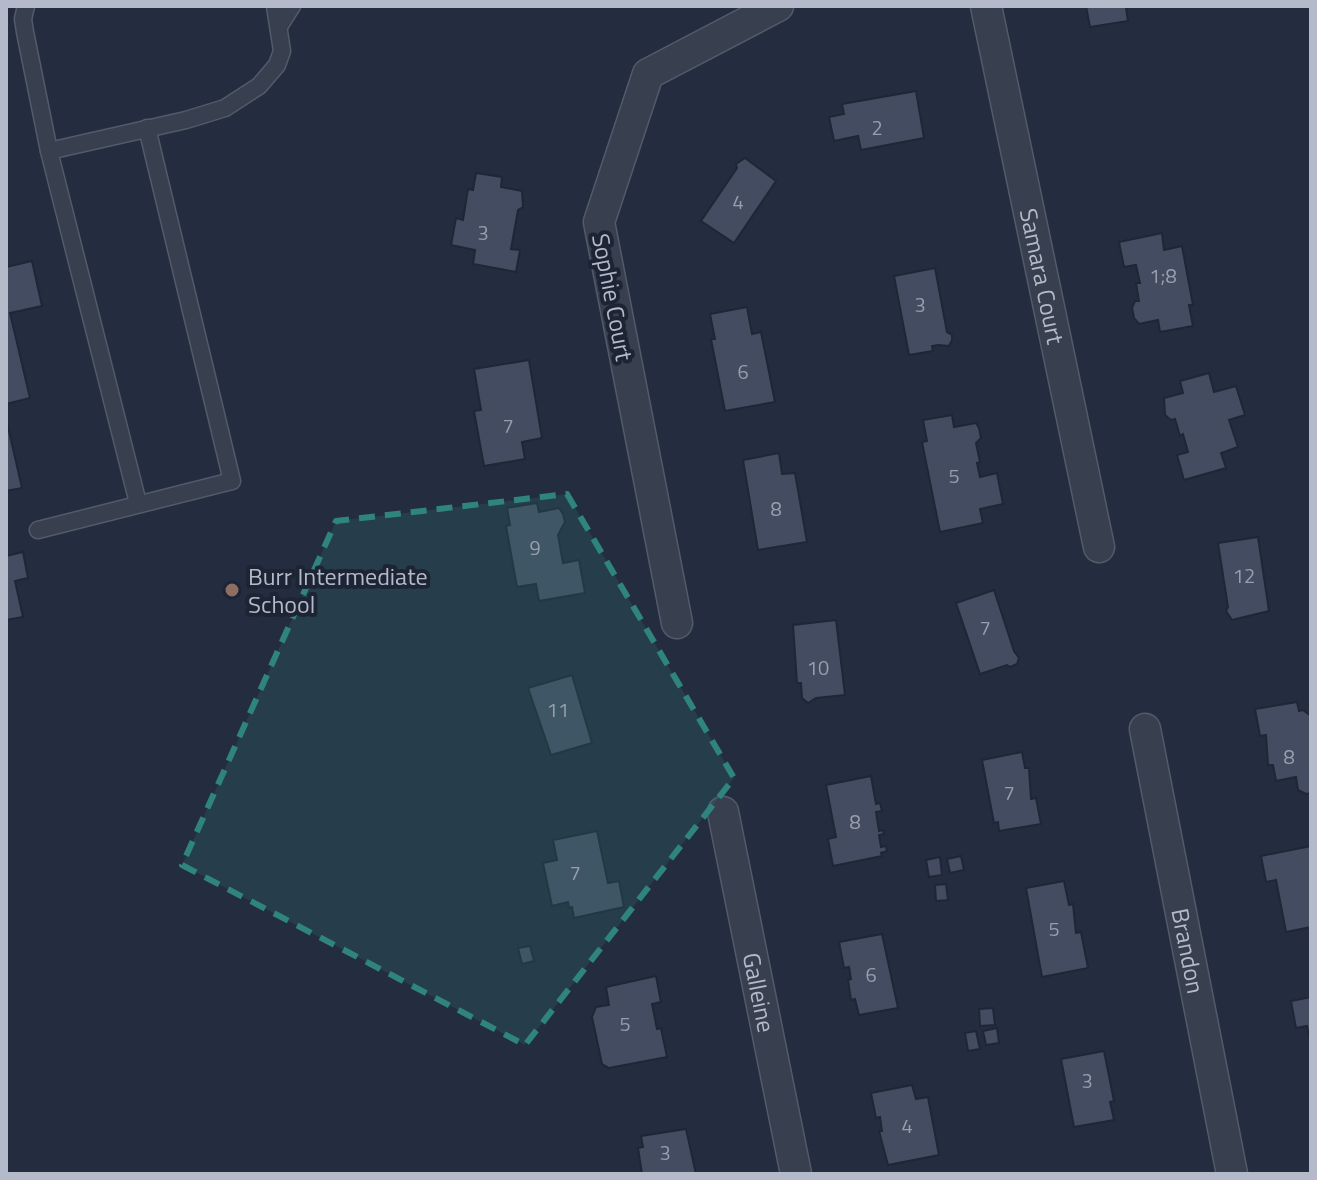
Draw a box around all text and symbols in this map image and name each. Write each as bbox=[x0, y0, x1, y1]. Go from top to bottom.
house number: 2 bbox=[871, 112, 883, 143]
house number: 4 bbox=[732, 186, 744, 217]
street label: Samara Court bbox=[1011, 205, 1074, 348]
house number: 3 bbox=[477, 217, 489, 248]
street label: Sophie Court bbox=[583, 230, 643, 364]
house number: 1;8 bbox=[1149, 260, 1177, 291]
house number: 3 bbox=[914, 289, 926, 320]
house number: 6 bbox=[737, 356, 749, 387]
house number: 7 bbox=[502, 410, 514, 441]
house number: 5 bbox=[948, 460, 960, 491]
house number: 8 bbox=[770, 493, 782, 524]
house number: 9 bbox=[529, 532, 541, 563]
place label: Burr Intermediate School bbox=[248, 558, 428, 622]
house number: 12 bbox=[1233, 560, 1255, 591]
marker: Burr Intermediate School bbox=[223, 581, 241, 599]
house number: 7 bbox=[979, 612, 991, 643]
house number: 10 bbox=[807, 652, 829, 683]
house number: 11 bbox=[547, 694, 569, 725]
house number: 8 bbox=[1283, 741, 1295, 772]
house number: 7 bbox=[1003, 777, 1015, 808]
house number: 8 bbox=[849, 806, 861, 837]
house number: 7 bbox=[569, 857, 581, 888]
street label: Brandon bbox=[1162, 905, 1214, 997]
house number: 5 bbox=[1048, 913, 1060, 944]
street label: Galleine bbox=[734, 949, 785, 1035]
house number: 6 bbox=[865, 959, 877, 990]
house number: 5 bbox=[619, 1008, 631, 1039]
house number: 3 bbox=[1081, 1065, 1093, 1096]
house number: 4 bbox=[901, 1110, 913, 1141]
house number: 3 bbox=[659, 1137, 671, 1168]

